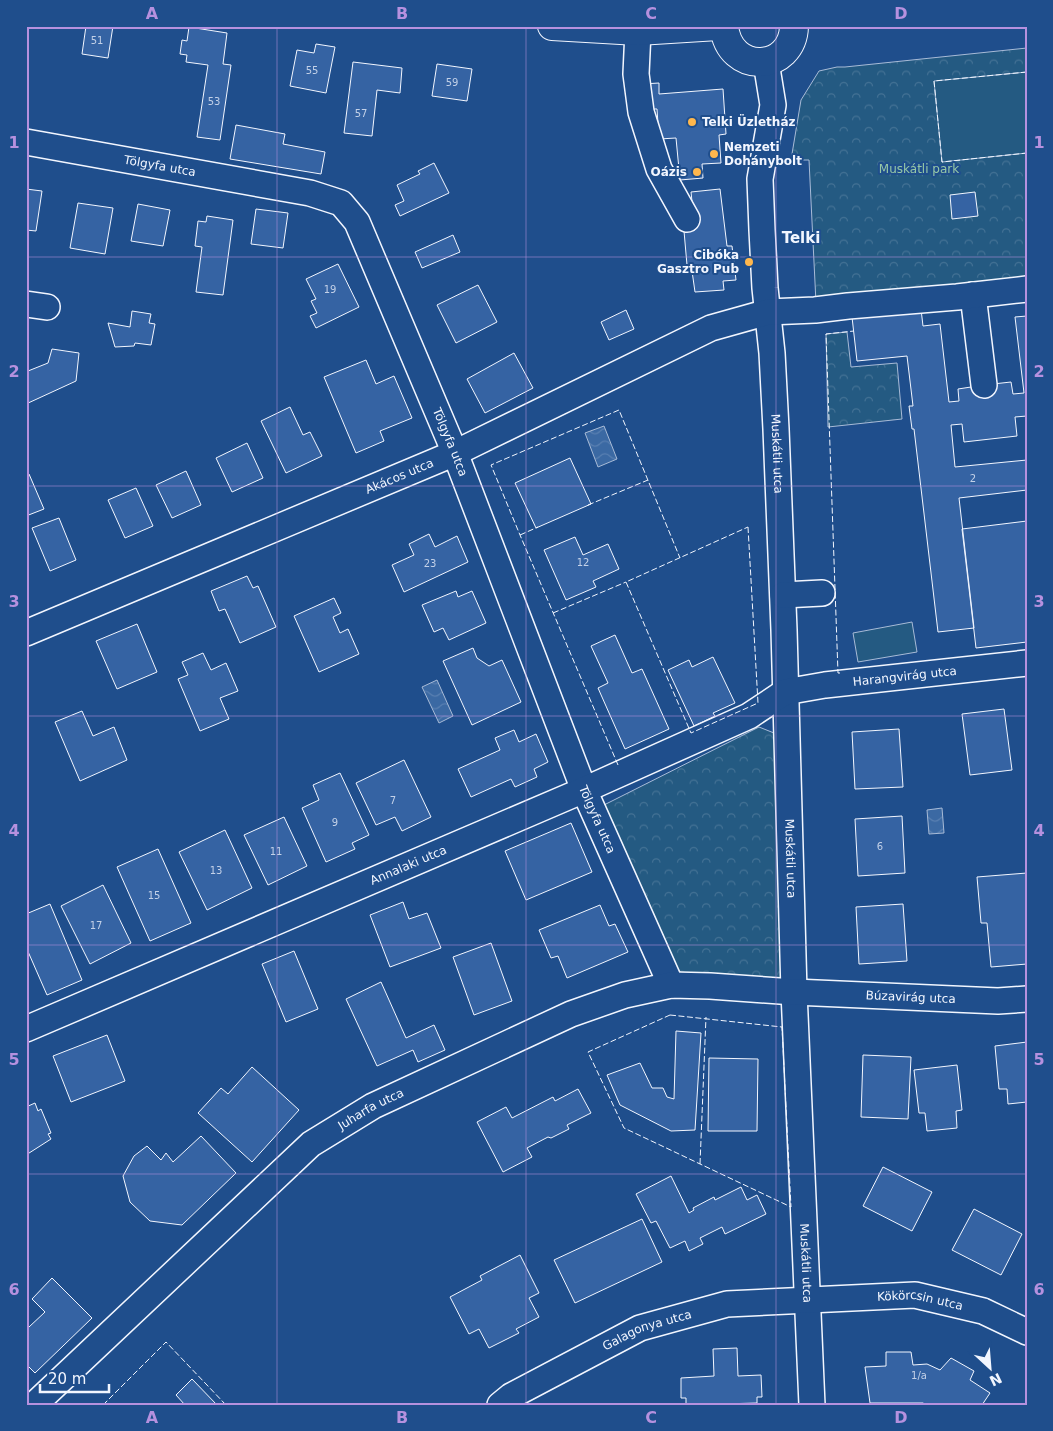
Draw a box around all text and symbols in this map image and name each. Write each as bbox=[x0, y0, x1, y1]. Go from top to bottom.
text: A bbox=[146, 4, 159, 23]
text: B bbox=[396, 4, 408, 23]
text: C bbox=[645, 4, 657, 23]
text: D bbox=[894, 4, 908, 23]
house number: 51 bbox=[91, 35, 103, 46]
house number: 55 bbox=[306, 65, 318, 76]
house number: 59 bbox=[446, 77, 458, 88]
house number: 53 bbox=[208, 96, 220, 107]
house number: 57 bbox=[355, 108, 367, 119]
place label: Telki Üzletház bbox=[702, 114, 795, 129]
marker: Telki Üzletház bbox=[686, 116, 698, 128]
text: 1 bbox=[8, 133, 20, 152]
text: 1 bbox=[1033, 133, 1045, 152]
place label: Nemzeti Dohánybolt bbox=[724, 140, 802, 168]
marker: Nemzeti Dohánybolt bbox=[708, 148, 720, 160]
street label: Tölgyfa utca bbox=[122, 153, 197, 179]
park label: Muskátli park bbox=[879, 162, 959, 176]
place label: Oázis bbox=[650, 165, 687, 179]
marker: Oázis bbox=[691, 166, 703, 178]
district label: Telki bbox=[782, 229, 820, 247]
place label: Cibóka Gasztro Pub bbox=[657, 248, 739, 276]
marker: Cibóka Gasztro Pub bbox=[743, 256, 755, 268]
house number: 19 bbox=[324, 284, 336, 295]
text: 2 bbox=[8, 362, 20, 381]
text: 2 bbox=[1033, 362, 1045, 381]
street label: Tölgyfa utca bbox=[429, 405, 470, 478]
street label: Muskátli utca bbox=[768, 413, 786, 494]
street label: Akácos utca bbox=[363, 456, 436, 497]
house number: 2 bbox=[970, 473, 976, 484]
house number: 12 bbox=[577, 557, 589, 568]
house number: 23 bbox=[424, 558, 436, 569]
text: 3 bbox=[8, 592, 20, 611]
text: 3 bbox=[1033, 592, 1045, 611]
street label: Harangvirág utca bbox=[852, 664, 957, 689]
street label: Tölgyfa utca bbox=[576, 783, 618, 856]
house number: 7 bbox=[390, 795, 396, 806]
house number: 9 bbox=[332, 817, 338, 828]
street label: Muskátli utca bbox=[782, 818, 798, 899]
text: 4 bbox=[8, 821, 20, 840]
text: 4 bbox=[1033, 821, 1045, 840]
house number: 6 bbox=[877, 841, 883, 852]
street label: Annalaki utca bbox=[368, 843, 449, 888]
house number: 11 bbox=[270, 846, 282, 857]
house number: 13 bbox=[210, 865, 222, 876]
house number: 15 bbox=[148, 890, 160, 901]
house number: 17 bbox=[90, 920, 102, 931]
street label: Búzavirág utca bbox=[865, 988, 956, 1006]
text: 5 bbox=[8, 1050, 20, 1069]
text: 5 bbox=[1033, 1050, 1045, 1069]
street label: Juharfa utca bbox=[335, 1086, 406, 1133]
street label: Muskátli utca bbox=[797, 1223, 815, 1303]
text: 6 bbox=[8, 1280, 20, 1299]
text: 6 bbox=[1033, 1280, 1045, 1299]
street label: Kökörcsin utca bbox=[877, 1288, 964, 1313]
street label: Galagonya utca bbox=[600, 1307, 693, 1353]
north arrow bbox=[966, 1344, 1016, 1394]
scale bar bbox=[40, 1361, 109, 1393]
text: 20 m bbox=[48, 1370, 86, 1388]
house number: 1/a bbox=[911, 1370, 927, 1381]
text: N bbox=[987, 1370, 1004, 1389]
text: A bbox=[146, 1408, 159, 1427]
text: B bbox=[396, 1408, 408, 1427]
text: C bbox=[645, 1408, 657, 1427]
text: D bbox=[894, 1408, 908, 1427]

